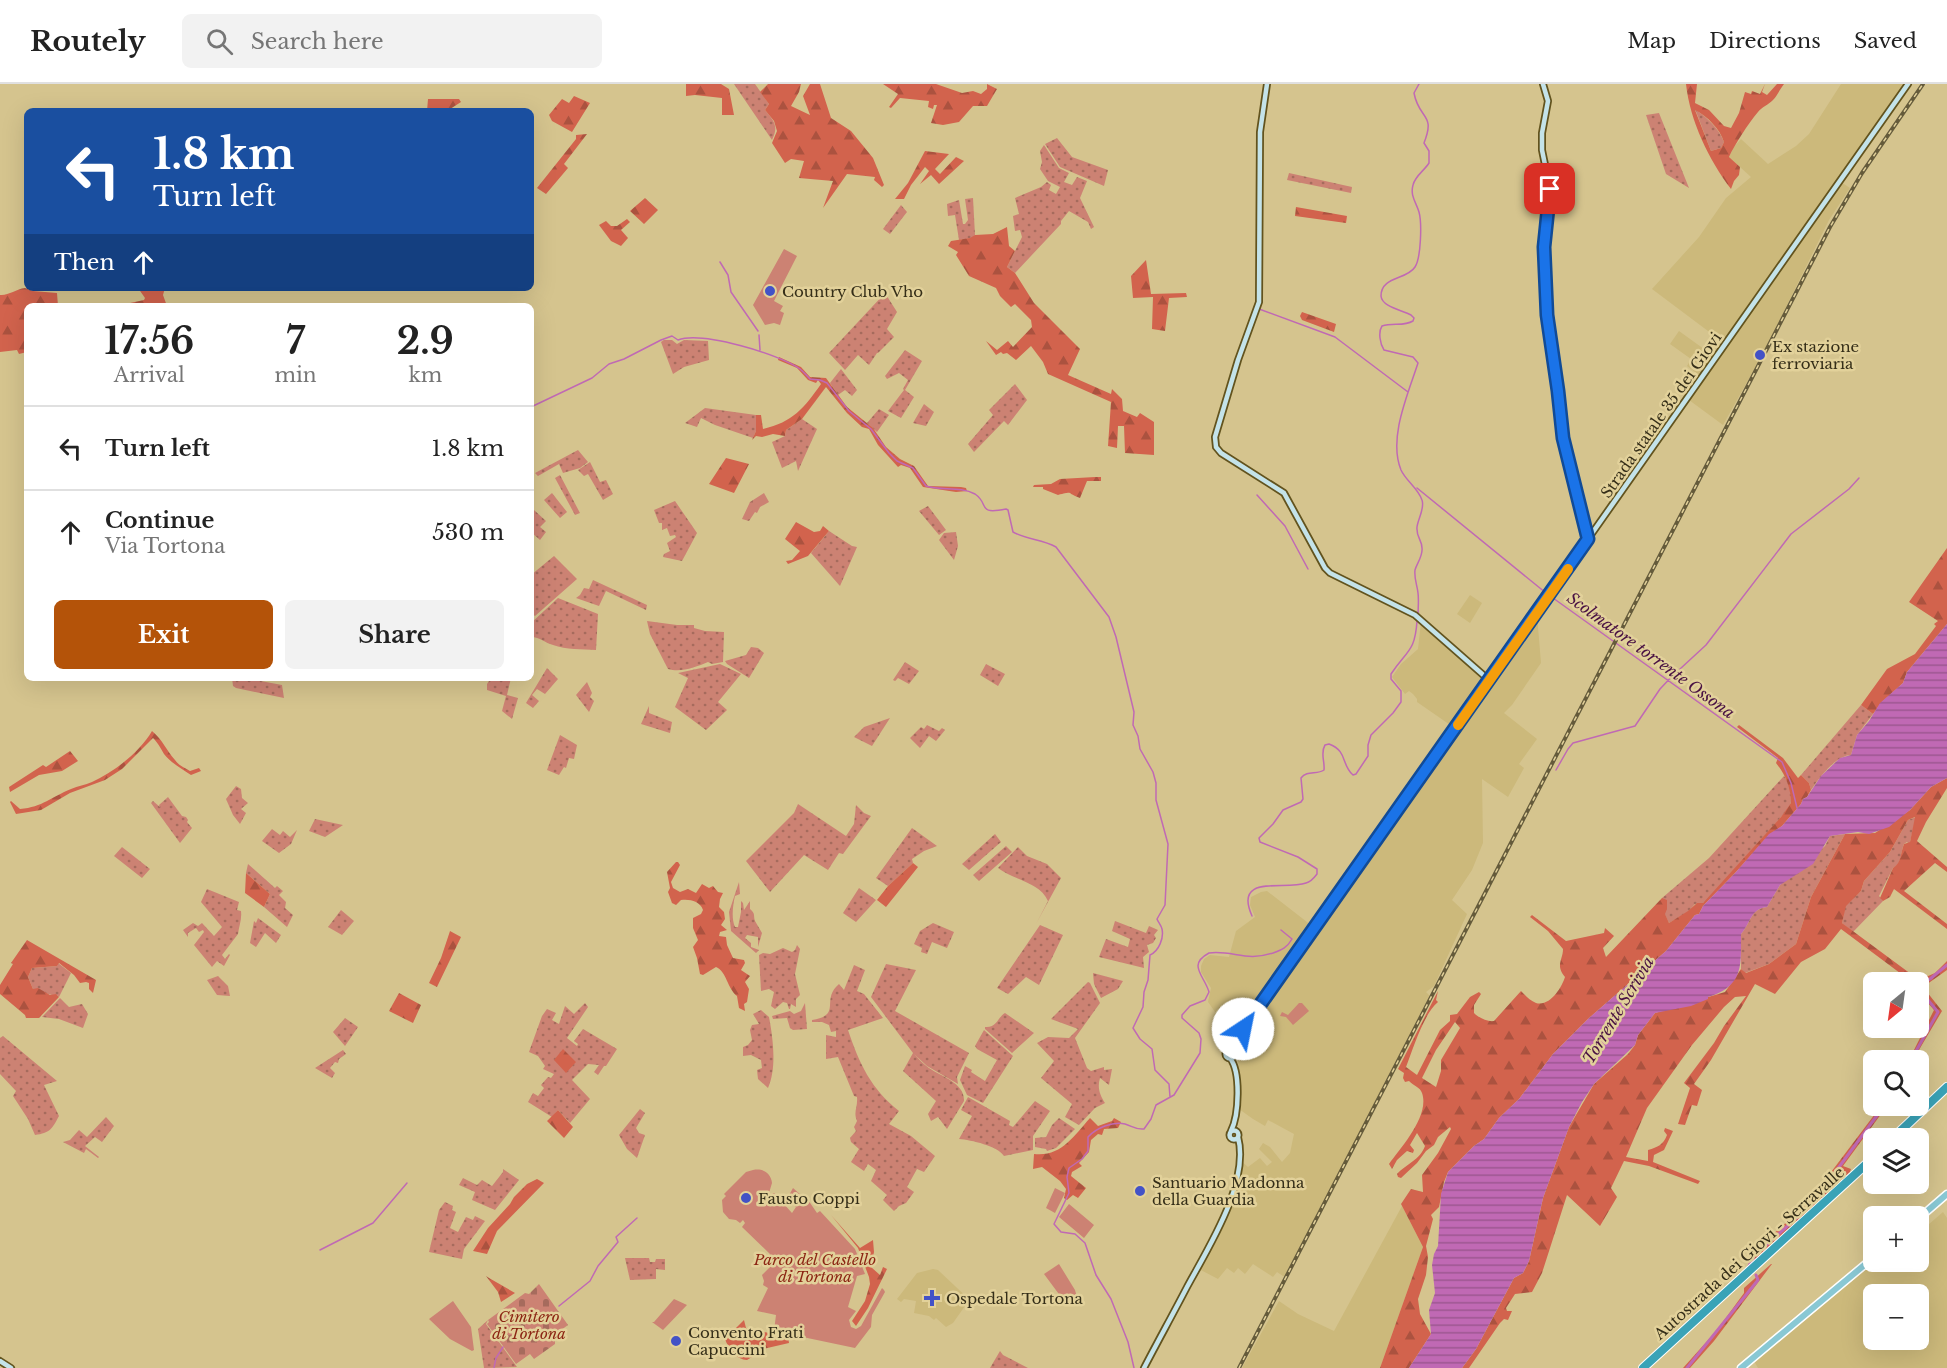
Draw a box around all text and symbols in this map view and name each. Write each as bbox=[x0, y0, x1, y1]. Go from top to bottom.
search box bbox=[182, 14, 602, 68]
text: Routely bbox=[30, 24, 146, 59]
icon: search bbox=[203, 25, 236, 58]
text: Search here bbox=[251, 28, 384, 55]
text: Map bbox=[1627, 28, 1676, 54]
text: Directions bbox=[1709, 28, 1821, 54]
text: Saved bbox=[1854, 28, 1917, 54]
text: 1.8 km bbox=[153, 128, 294, 180]
icon: left bbox=[54, 132, 132, 210]
pin bbox=[1524, 163, 1575, 214]
icon: arrive bbox=[1533, 172, 1566, 205]
text: Turn left bbox=[153, 180, 276, 213]
icon: ahead bbox=[127, 246, 160, 279]
text: Then bbox=[54, 249, 115, 276]
place label: Country Club Vho bbox=[782, 282, 923, 301]
marker: Country Club Vho bbox=[763, 284, 777, 298]
text: 17:56 bbox=[104, 319, 194, 364]
text: 7 bbox=[286, 319, 305, 364]
text: 2.9 bbox=[397, 319, 454, 364]
street label: Strada statale 35 dei Giovi bbox=[1596, 328, 1726, 502]
place label: Ex stazione ferroviaria bbox=[1772, 337, 1859, 373]
marker: Ex stazione ferroviaria bbox=[1753, 348, 1767, 362]
text: Arrival bbox=[114, 363, 185, 387]
text: min bbox=[275, 363, 317, 387]
text: km bbox=[408, 363, 442, 387]
icon: left bbox=[54, 432, 87, 465]
text: Turn left bbox=[105, 435, 210, 462]
text: 1.8 km bbox=[432, 435, 504, 462]
text: Continue bbox=[105, 507, 214, 534]
icon: ahead bbox=[54, 516, 87, 549]
text: 530 m bbox=[432, 519, 504, 546]
text: Via Tortona bbox=[105, 534, 225, 558]
water label: Scolmatore torrente Ossona bbox=[1563, 587, 1739, 723]
button: Exit bbox=[54, 600, 273, 669]
button: Share bbox=[285, 600, 504, 669]
water label: Torrente Scrivia bbox=[1578, 953, 1658, 1067]
north arrow bbox=[1863, 972, 1929, 1038]
map controls bbox=[1863, 972, 1929, 1350]
position arrow bbox=[1211, 997, 1275, 1061]
button: search bbox=[1863, 1050, 1929, 1116]
button: layers bbox=[1863, 1128, 1929, 1194]
street label: Autostrada dei Giovi - Serravalle bbox=[1649, 1163, 1848, 1344]
place label: Santuario Madonna della Guardia bbox=[1152, 1173, 1305, 1209]
marker: Santuario Madonna della Guardia bbox=[1133, 1184, 1147, 1198]
place label: Fausto Coppi bbox=[758, 1189, 860, 1208]
marker: Fausto Coppi bbox=[739, 1191, 753, 1205]
button: + bbox=[1863, 1206, 1929, 1272]
park label: Parco del Castello di Tortona bbox=[753, 1250, 876, 1286]
button: − bbox=[1863, 1284, 1929, 1350]
marker: Ospedale Tortona bbox=[923, 1289, 941, 1307]
place label: Ospedale Tortona bbox=[946, 1289, 1084, 1308]
park label: Cimitero di Tortona bbox=[492, 1307, 566, 1343]
place label: Convento Frati Capuccini bbox=[688, 1323, 804, 1359]
marker: Convento Frati Capuccini bbox=[669, 1334, 683, 1348]

